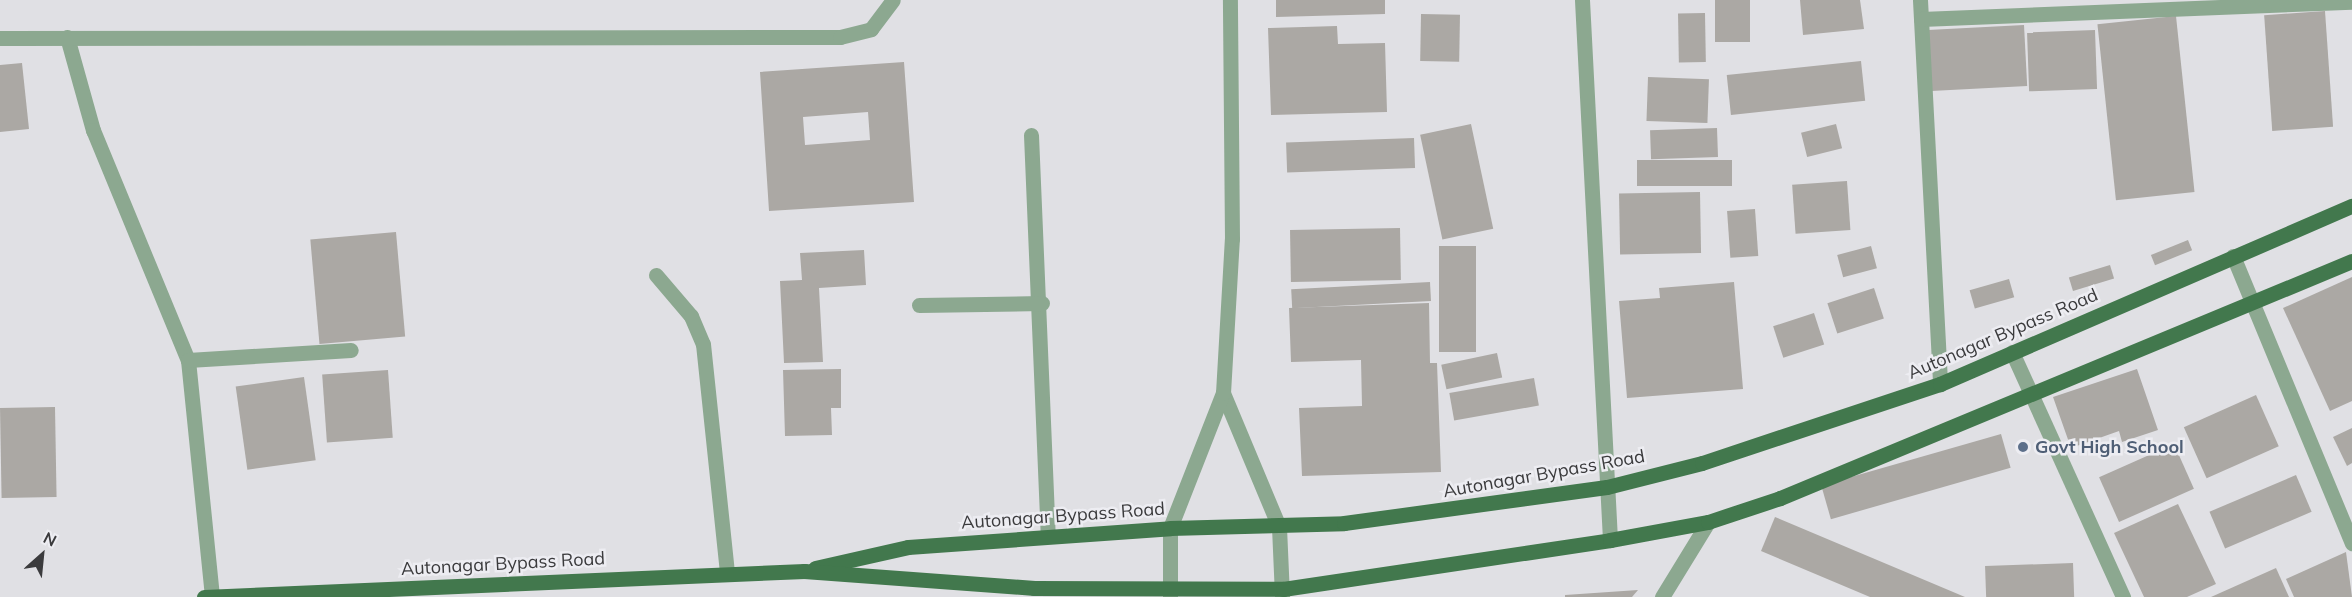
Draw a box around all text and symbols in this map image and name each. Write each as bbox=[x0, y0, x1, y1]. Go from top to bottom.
street label: Autonagar Bypass Road bbox=[1905, 284, 2101, 384]
place label: Govt High School bbox=[2035, 436, 2184, 458]
marker: Govt High School bbox=[2016, 440, 2030, 454]
street label: Autonagar Bypass Road bbox=[1441, 446, 1647, 502]
street label: Autonagar Bypass Road bbox=[960, 498, 1166, 534]
north arrow bbox=[12, 525, 72, 585]
text: N bbox=[40, 527, 60, 551]
street label: Autonagar Bypass Road bbox=[400, 548, 606, 580]

